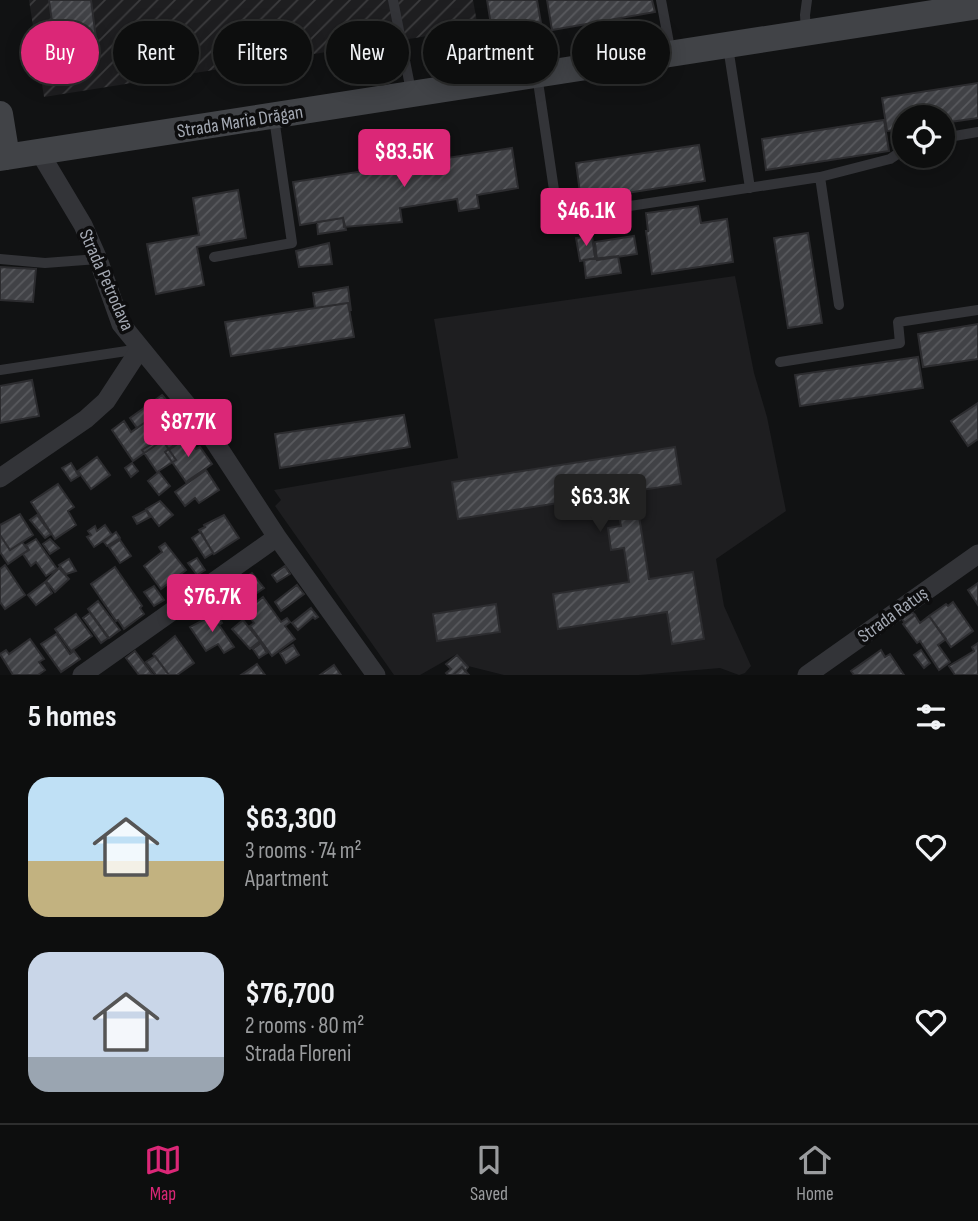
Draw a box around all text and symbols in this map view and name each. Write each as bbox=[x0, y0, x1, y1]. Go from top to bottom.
chip: Buy bbox=[21, 21, 99, 84]
chip: Rent bbox=[113, 21, 199, 84]
chip: Filters bbox=[213, 21, 312, 84]
chip: New bbox=[326, 21, 409, 84]
chip: Apartment bbox=[423, 21, 558, 84]
chip: House bbox=[572, 21, 670, 84]
street label: Strada Maria Drăgan bbox=[175, 101, 305, 143]
map controls bbox=[892, 105, 955, 168]
button: locate bbox=[892, 105, 955, 168]
pin: $83.5K bbox=[347, 130, 461, 189]
text: $83.5K bbox=[374, 138, 434, 166]
pin: $46.1K bbox=[529, 188, 643, 248]
text: $46.1K bbox=[557, 197, 615, 225]
street label: Strada Petrodava bbox=[73, 226, 139, 334]
pin: $87.7K bbox=[131, 400, 245, 459]
text: $87.7K bbox=[160, 408, 216, 436]
pin: $63.3K bbox=[543, 475, 657, 534]
text: $63.3K bbox=[570, 483, 630, 511]
pin: $76.7K bbox=[155, 574, 269, 634]
street label: Strada Ratuș bbox=[853, 582, 933, 648]
text: $76.7K bbox=[183, 583, 241, 611]
icon: filters bbox=[912, 698, 950, 736]
text: 5 homes bbox=[28, 699, 117, 735]
text: $63,300 bbox=[245, 801, 336, 837]
icon: home bbox=[84, 805, 168, 889]
icon: heart bbox=[912, 828, 950, 866]
text: 3 rooms · 74 m² bbox=[245, 837, 362, 865]
text: Apartment bbox=[245, 865, 329, 893]
text: $76,700 bbox=[245, 976, 335, 1012]
icon: home bbox=[84, 980, 168, 1064]
icon: heart bbox=[912, 1003, 950, 1041]
text: 2 rooms · 80 m² bbox=[245, 1012, 364, 1040]
text: Strada Floreni bbox=[245, 1040, 351, 1068]
tab: Map bbox=[144, 1141, 182, 1206]
tab: Saved bbox=[470, 1141, 508, 1206]
tab: Home bbox=[796, 1141, 834, 1206]

